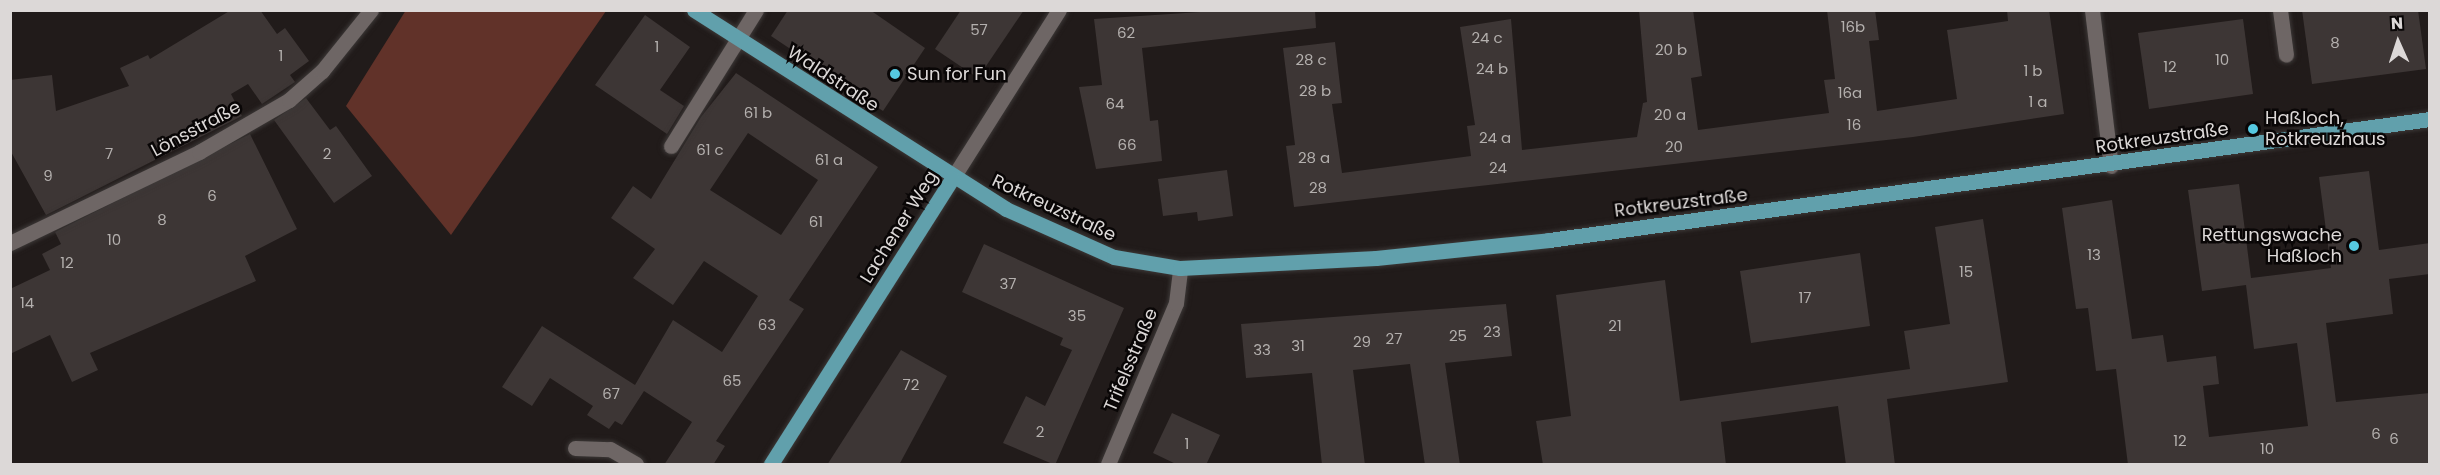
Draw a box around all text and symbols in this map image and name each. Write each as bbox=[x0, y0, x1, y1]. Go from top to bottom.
north arrow bbox=[2368, 12, 2428, 72]
text: N bbox=[2390, 12, 2404, 35]
house number: 16b bbox=[1841, 18, 1865, 36]
house number: 57 bbox=[970, 21, 988, 39]
house number: 62 bbox=[1117, 24, 1135, 42]
house number: 24 c bbox=[1471, 29, 1503, 47]
house number: 8 bbox=[2330, 34, 2340, 52]
house number: 1 bbox=[655, 38, 659, 56]
street label: Waldstraße bbox=[783, 41, 883, 117]
house number: 20 b bbox=[1655, 41, 1687, 59]
house number: 1 bbox=[279, 47, 283, 65]
house number: 28 c bbox=[1295, 51, 1327, 69]
house number: 10 bbox=[2215, 51, 2229, 69]
house number: 12 bbox=[2163, 58, 2177, 76]
house number: 24 b bbox=[1476, 60, 1508, 78]
house number: 1 b bbox=[2024, 62, 2042, 80]
place label: Sun for Fun bbox=[907, 63, 1006, 85]
marker: Sun for Fun bbox=[888, 67, 902, 81]
house number: 28 b bbox=[1299, 82, 1331, 100]
house number: 16a bbox=[1838, 84, 1862, 102]
house number: 1 a bbox=[2029, 93, 2047, 111]
house number: 64 bbox=[1106, 95, 1124, 113]
street label: Lönsstraße bbox=[147, 96, 245, 162]
house number: 61 b bbox=[744, 104, 772, 122]
house number: 20 a bbox=[1654, 106, 1686, 124]
place label: Haßloch, Rotkreuzhaus bbox=[2265, 108, 2385, 150]
house number: 16 bbox=[1847, 116, 1861, 134]
street label: Rotkreuzstraße bbox=[2094, 118, 2230, 158]
marker: Haßloch, Rotkreuzhaus bbox=[2246, 122, 2260, 136]
house number: 24 a bbox=[1479, 129, 1511, 147]
house number: 66 bbox=[1117, 136, 1137, 154]
house number: 20 bbox=[1665, 138, 1683, 156]
house number: 61 c bbox=[696, 141, 724, 159]
house number: 7 bbox=[105, 145, 113, 163]
house number: 2 bbox=[323, 145, 331, 163]
house number: 28 a bbox=[1298, 149, 1330, 167]
house number: 61 a bbox=[815, 151, 843, 169]
house number: 24 bbox=[1489, 159, 1507, 177]
house number: 9 bbox=[43, 167, 53, 185]
street label: Lachener Weg bbox=[856, 167, 942, 287]
street label: Rotkreuzstraße bbox=[989, 170, 1119, 246]
house number: 28 bbox=[1309, 179, 1327, 197]
street label: Rotkreuzstraße bbox=[1613, 184, 1749, 222]
house number: 6 bbox=[207, 187, 217, 205]
house number: 8 bbox=[157, 211, 167, 229]
house number: 61 bbox=[809, 213, 823, 231]
place label: Rettungswache Haßloch bbox=[2202, 225, 2342, 268]
house number: 10 bbox=[107, 231, 121, 249]
marker: Rettungswache Haßloch bbox=[2347, 239, 2361, 253]
house number: 13 bbox=[2087, 246, 2101, 264]
house number: 12 bbox=[60, 254, 74, 272]
house number: 15 bbox=[1959, 263, 1973, 281]
house number: 37 bbox=[999, 275, 1017, 293]
house number: 17 bbox=[1799, 289, 1811, 307]
house number: 14 bbox=[20, 294, 34, 312]
street label: Trifelsstraße bbox=[1100, 305, 1162, 415]
house number: 35 bbox=[1068, 307, 1086, 325]
house number: 63 bbox=[758, 316, 776, 334]
house number: 21 bbox=[1608, 317, 1622, 335]
house number: 23 bbox=[1483, 323, 1501, 341]
house number: 25 bbox=[1449, 327, 1467, 345]
house number: 27 bbox=[1386, 330, 1402, 348]
house number: 29 bbox=[1353, 333, 1371, 351]
house number: 31 bbox=[1291, 337, 1305, 355]
house number: 33 bbox=[1253, 341, 1271, 359]
house number: 65 bbox=[723, 372, 741, 390]
house number: 72 bbox=[903, 376, 919, 394]
house number: 67 bbox=[602, 385, 620, 403]
house number: 2 bbox=[1036, 423, 1044, 441]
house number: 6 bbox=[2371, 425, 2381, 443]
house number: 6 bbox=[2389, 430, 2399, 448]
house number: 12 bbox=[2173, 432, 2187, 450]
house number: 1 bbox=[1185, 435, 1189, 453]
house number: 10 bbox=[2260, 440, 2274, 458]

